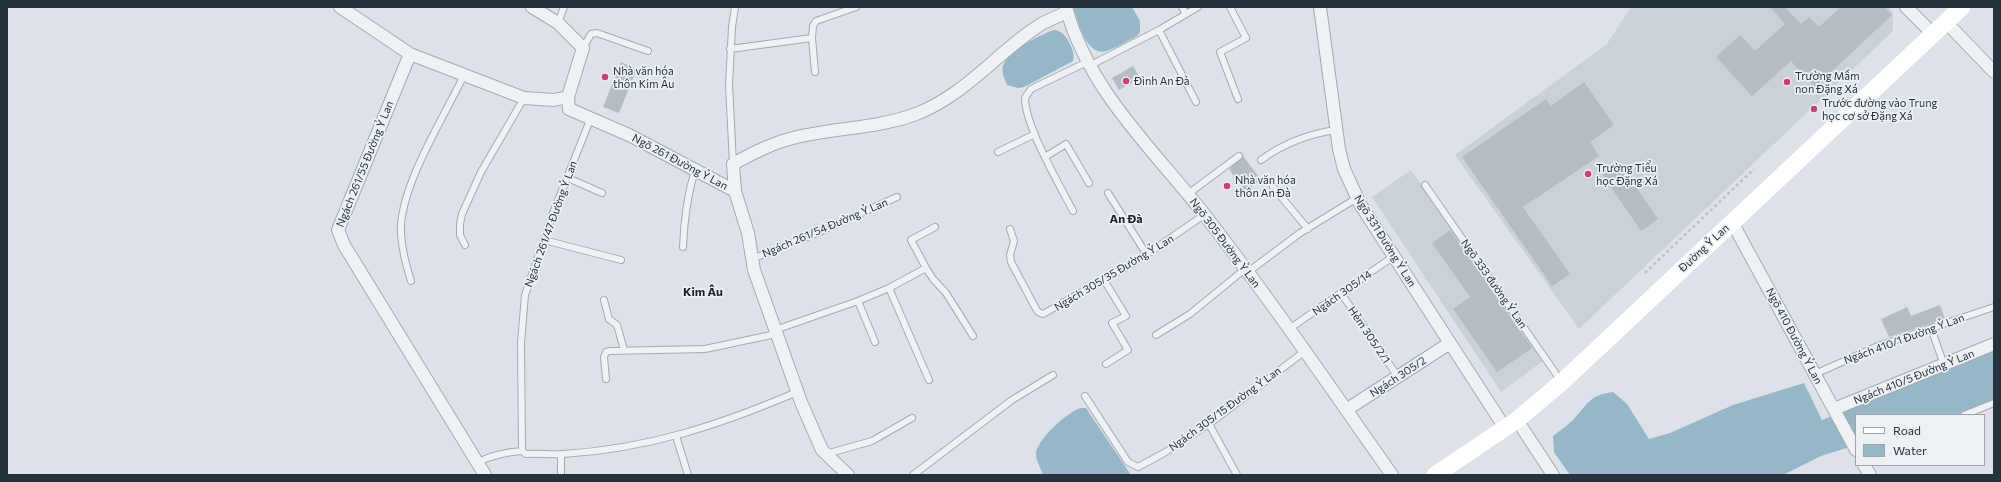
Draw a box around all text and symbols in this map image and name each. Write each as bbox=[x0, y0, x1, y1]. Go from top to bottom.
place label: Nhà văn hóa thôn Kim Âu bbox=[613, 64, 674, 90]
place label: Trường Mầm non Đặng Xá bbox=[1795, 69, 1860, 95]
marker: Nhà văn hóa thôn Kim Âu bbox=[600, 72, 610, 82]
place label: Đình An Đà bbox=[1134, 74, 1189, 88]
marker: Đình An Đà bbox=[1121, 76, 1131, 86]
marker: Trường Mầm non Đặng Xá bbox=[1782, 77, 1792, 87]
place label: Trước đường vào Trung học cơ sở Đặng Xá bbox=[1822, 96, 1937, 122]
street label: Ngách 261/55 Đường Ỷ Lan bbox=[334, 99, 396, 229]
marker: Trước đường vào Trung học cơ sở Đặng Xá bbox=[1809, 104, 1819, 114]
street label: Ngõ 261 Đường Ỷ Lan bbox=[630, 131, 730, 193]
street label: Ngách 261/47 Đường Ỷ Lan bbox=[522, 159, 580, 289]
place label: Trường Tiểu học Đặng Xá bbox=[1596, 161, 1658, 187]
marker: Trường Tiểu học Đặng Xá bbox=[1583, 169, 1593, 179]
place label: Nhà văn hóa thôn An Đà bbox=[1235, 173, 1296, 199]
marker: Nhà văn hóa thôn An Đà bbox=[1222, 181, 1232, 191]
street label: Ngõ 331 Đường Ỷ Lan bbox=[1351, 192, 1419, 290]
street label: Ngách 261/54 Đường Ỷ Lan bbox=[760, 196, 890, 260]
street label: Ngõ 305 Đường Ỷ Lan bbox=[1187, 196, 1263, 290]
district label: An Đà bbox=[1110, 212, 1142, 226]
street label: Đường Ỷ Lan bbox=[1676, 221, 1732, 275]
street label: Ngách 305/35 Đường Ỷ Lan bbox=[1052, 232, 1176, 314]
street label: Ngõ 333 đường Ỷ Lan bbox=[1458, 237, 1530, 331]
street label: Ngách 305/14 bbox=[1310, 268, 1374, 318]
district label: Kim Âu bbox=[683, 285, 723, 299]
street label: Ngõ 410 Đường Ỷ Lan bbox=[1763, 286, 1825, 386]
street label: Hẻm 305/2/1 bbox=[1345, 304, 1393, 366]
street label: Ngách 410/1 Đường Ỷ Lan bbox=[1842, 311, 1966, 367]
street label: Ngách 410/5 Đường Ỷ Lan bbox=[1852, 347, 1976, 407]
street label: Ngách 305/2 bbox=[1367, 354, 1429, 400]
street label: Ngách 305/15 Đường Ỷ Lan bbox=[1166, 364, 1284, 454]
legend bbox=[1855, 414, 1985, 466]
text: Road bbox=[1893, 423, 1921, 437]
text: Water bbox=[1893, 443, 1927, 457]

